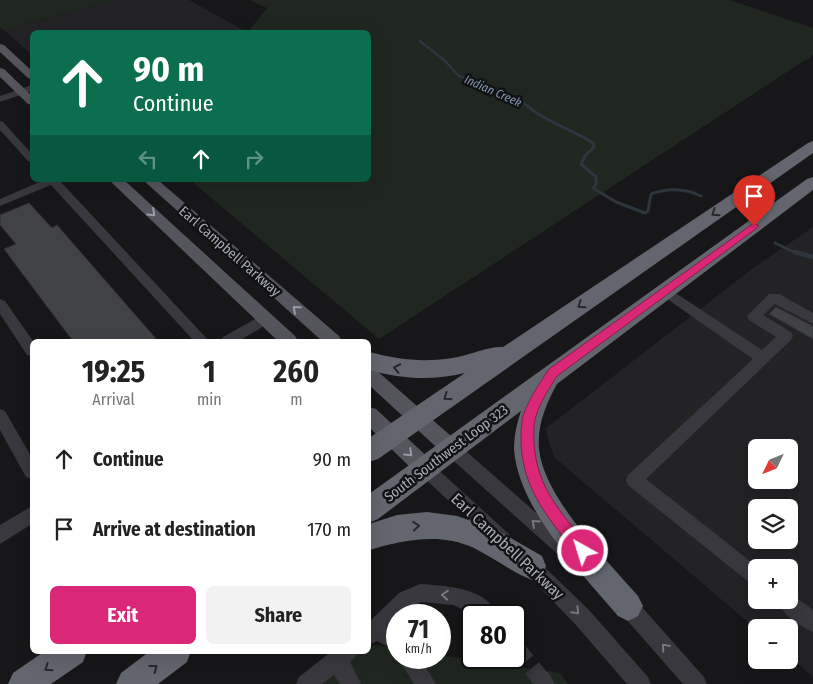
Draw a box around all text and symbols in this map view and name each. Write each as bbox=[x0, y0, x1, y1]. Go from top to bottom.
text: 90 m bbox=[133, 48, 204, 90]
icon: ahead bbox=[50, 50, 115, 115]
water label: Indian Creek bbox=[462, 72, 524, 110]
text: Continue bbox=[133, 90, 214, 117]
icon: left bbox=[134, 145, 162, 173]
icon: ahead bbox=[187, 145, 215, 173]
icon: right bbox=[240, 145, 268, 173]
pin bbox=[733, 175, 775, 226]
icon: arrive bbox=[740, 182, 768, 210]
street label: Earl Campbell Parkway bbox=[175, 203, 284, 301]
one-way arrow bbox=[146, 207, 155, 216]
one-way arrow bbox=[711, 207, 721, 216]
one-way arrow bbox=[577, 299, 587, 308]
one-way arrow bbox=[293, 306, 302, 315]
text: 19:25 bbox=[82, 354, 145, 390]
text: 1 bbox=[203, 354, 216, 390]
text: 260 bbox=[273, 354, 319, 390]
one-way arrow bbox=[392, 363, 401, 373]
text: Arrival bbox=[92, 390, 135, 409]
text: min bbox=[197, 390, 222, 409]
text: m bbox=[290, 390, 303, 409]
one-way arrow bbox=[444, 391, 453, 400]
street label: South Southwest Loop 323 bbox=[381, 401, 511, 505]
north arrow bbox=[748, 439, 798, 489]
map controls bbox=[748, 439, 798, 669]
icon: ahead bbox=[50, 445, 78, 473]
one-way arrow bbox=[403, 447, 412, 456]
text: Continue bbox=[93, 448, 164, 471]
text: 90 m bbox=[313, 448, 351, 471]
street label: Earl Campbell Parkway bbox=[447, 489, 569, 604]
button: layers bbox=[748, 499, 798, 549]
icon: arrive bbox=[50, 515, 78, 543]
text: Arrive at destination bbox=[93, 518, 256, 541]
text: 170 m bbox=[307, 518, 351, 541]
one-way arrow bbox=[531, 520, 540, 529]
one-way arrow bbox=[412, 521, 420, 532]
position arrow bbox=[556, 524, 608, 576]
button: + bbox=[748, 559, 798, 609]
button: Exit bbox=[50, 586, 196, 644]
button: Share bbox=[206, 586, 351, 644]
one-way arrow bbox=[441, 590, 449, 601]
speed limit sign: 80 bbox=[461, 604, 526, 669]
one-way arrow bbox=[570, 605, 579, 614]
text: 71 bbox=[408, 615, 429, 645]
button: − bbox=[748, 619, 798, 669]
text: km/h bbox=[405, 642, 432, 656]
one-way arrow bbox=[662, 643, 671, 652]
one-way arrow bbox=[44, 662, 54, 671]
one-way arrow bbox=[148, 665, 157, 673]

